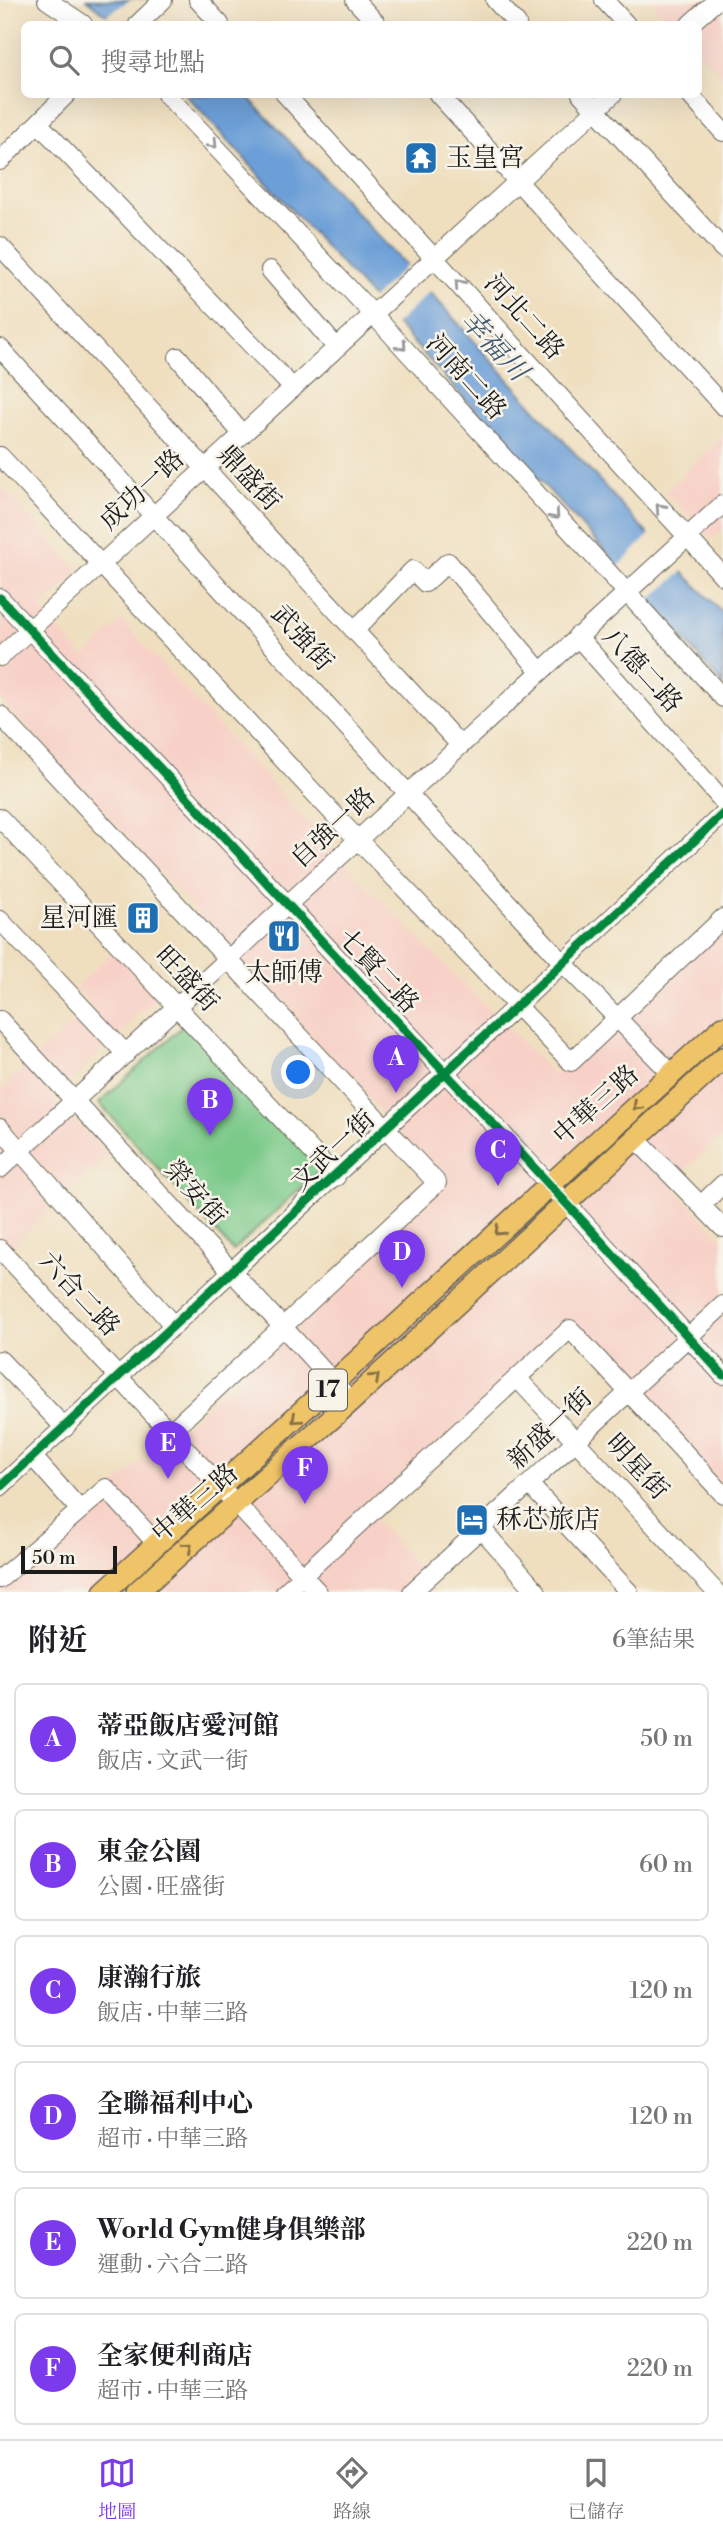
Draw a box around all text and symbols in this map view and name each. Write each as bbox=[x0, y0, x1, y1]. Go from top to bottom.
search box bbox=[21, 21, 702, 98]
icon: search bbox=[45, 41, 83, 79]
text: 搜尋地點 bbox=[101, 47, 205, 79]
one-way arrow bbox=[205, 136, 218, 149]
temple icon: 玉皇宮 bbox=[402, 139, 440, 177]
place label: 玉皇宮 bbox=[446, 142, 524, 174]
street label: 河北二路 bbox=[477, 268, 571, 366]
one-way arrow bbox=[455, 279, 467, 292]
water label: 幸福川 bbox=[453, 303, 537, 391]
street label: 河南二路 bbox=[419, 328, 513, 426]
one-way arrow bbox=[394, 338, 406, 351]
street label: 鼎盛街 bbox=[211, 439, 287, 517]
street label: 成功一路 bbox=[93, 443, 191, 537]
one-way arrow bbox=[656, 503, 668, 516]
one-way arrow bbox=[547, 507, 559, 520]
street label: 武強街 bbox=[264, 598, 340, 678]
street label: 八德二路 bbox=[595, 621, 689, 719]
street label: 自強一路 bbox=[284, 781, 382, 875]
building icon: 星河匯 bbox=[124, 899, 162, 937]
place label: 星河匯 bbox=[40, 902, 118, 934]
restaurant icon: 太師傅 bbox=[265, 917, 303, 955]
street label: 七賢二路 bbox=[331, 922, 425, 1020]
street label: 旺盛街 bbox=[149, 940, 225, 1018]
place label: 太師傅 bbox=[245, 957, 323, 989]
pin: A bbox=[373, 1035, 419, 1093]
your location bbox=[281, 1055, 315, 1089]
street label: 中華三路 bbox=[547, 1058, 645, 1152]
pin: B bbox=[187, 1078, 233, 1136]
one-way arrow bbox=[632, 1098, 645, 1110]
street label: 文武一街 bbox=[284, 1104, 382, 1198]
pin: C bbox=[475, 1128, 521, 1186]
street label: 榮安街 bbox=[157, 1153, 233, 1233]
one-way arrow bbox=[494, 1223, 507, 1235]
pin: D bbox=[379, 1230, 425, 1288]
street label: 六合二路 bbox=[32, 1245, 126, 1343]
road number: 17 bbox=[309, 1370, 347, 1410]
one-way arrow bbox=[367, 1374, 380, 1387]
street label: 新盛一街 bbox=[501, 1382, 599, 1476]
one-way arrow bbox=[291, 1411, 304, 1423]
pin: E bbox=[145, 1421, 191, 1479]
street label: 明星街 bbox=[599, 1428, 675, 1506]
pin: F bbox=[282, 1446, 328, 1504]
street label: 中華三路 bbox=[145, 1457, 245, 1549]
hotel icon: 秝芯旅店 bbox=[453, 1501, 491, 1539]
place label: 秝芯旅店 bbox=[496, 1504, 600, 1536]
scale bar bbox=[21, 1543, 117, 1575]
one-way arrow bbox=[180, 1543, 193, 1555]
text: 50 m bbox=[32, 1546, 76, 1570]
text: 附近 bbox=[28, 1622, 88, 1660]
text: 6筆結果 bbox=[612, 1626, 695, 1654]
text: 蒂亞飯店愛河館 bbox=[97, 1710, 279, 1742]
text: A bbox=[45, 1725, 61, 1753]
text: 50 m bbox=[640, 1725, 693, 1753]
text: 飯店 · 文武一街 bbox=[97, 1747, 248, 1775]
text: 東金公園 bbox=[97, 1836, 201, 1868]
text: B bbox=[44, 1851, 62, 1879]
text: 60 m bbox=[639, 1851, 693, 1879]
text: 公園 · 旺盛街 bbox=[97, 1873, 225, 1901]
text: 康瀚行旅 bbox=[97, 1962, 201, 1994]
text: C bbox=[45, 1977, 61, 2005]
text: 120 m bbox=[629, 1977, 693, 2005]
text: 飯店 · 中華三路 bbox=[97, 1999, 248, 2027]
text: 全聯福利中心 bbox=[97, 2088, 253, 2120]
text: D bbox=[44, 2103, 62, 2131]
text: 120 m bbox=[629, 2103, 693, 2131]
text: 超市 · 中華三路 bbox=[97, 2125, 248, 2153]
text: World Gym健身俱樂部 bbox=[97, 2214, 366, 2246]
text: E bbox=[45, 2229, 61, 2257]
text: 220 m bbox=[627, 2229, 693, 2257]
text: 運動 · 六合二路 bbox=[97, 2251, 248, 2279]
text: 全家便利商店 bbox=[97, 2340, 253, 2372]
text: F bbox=[45, 2355, 61, 2383]
text: 220 m bbox=[627, 2355, 693, 2383]
text: 超市 · 中華三路 bbox=[97, 2377, 248, 2405]
tab: 地圖 bbox=[98, 2454, 136, 2524]
tab: 路線 bbox=[333, 2454, 371, 2524]
tab: 已儲存 bbox=[568, 2454, 625, 2524]

